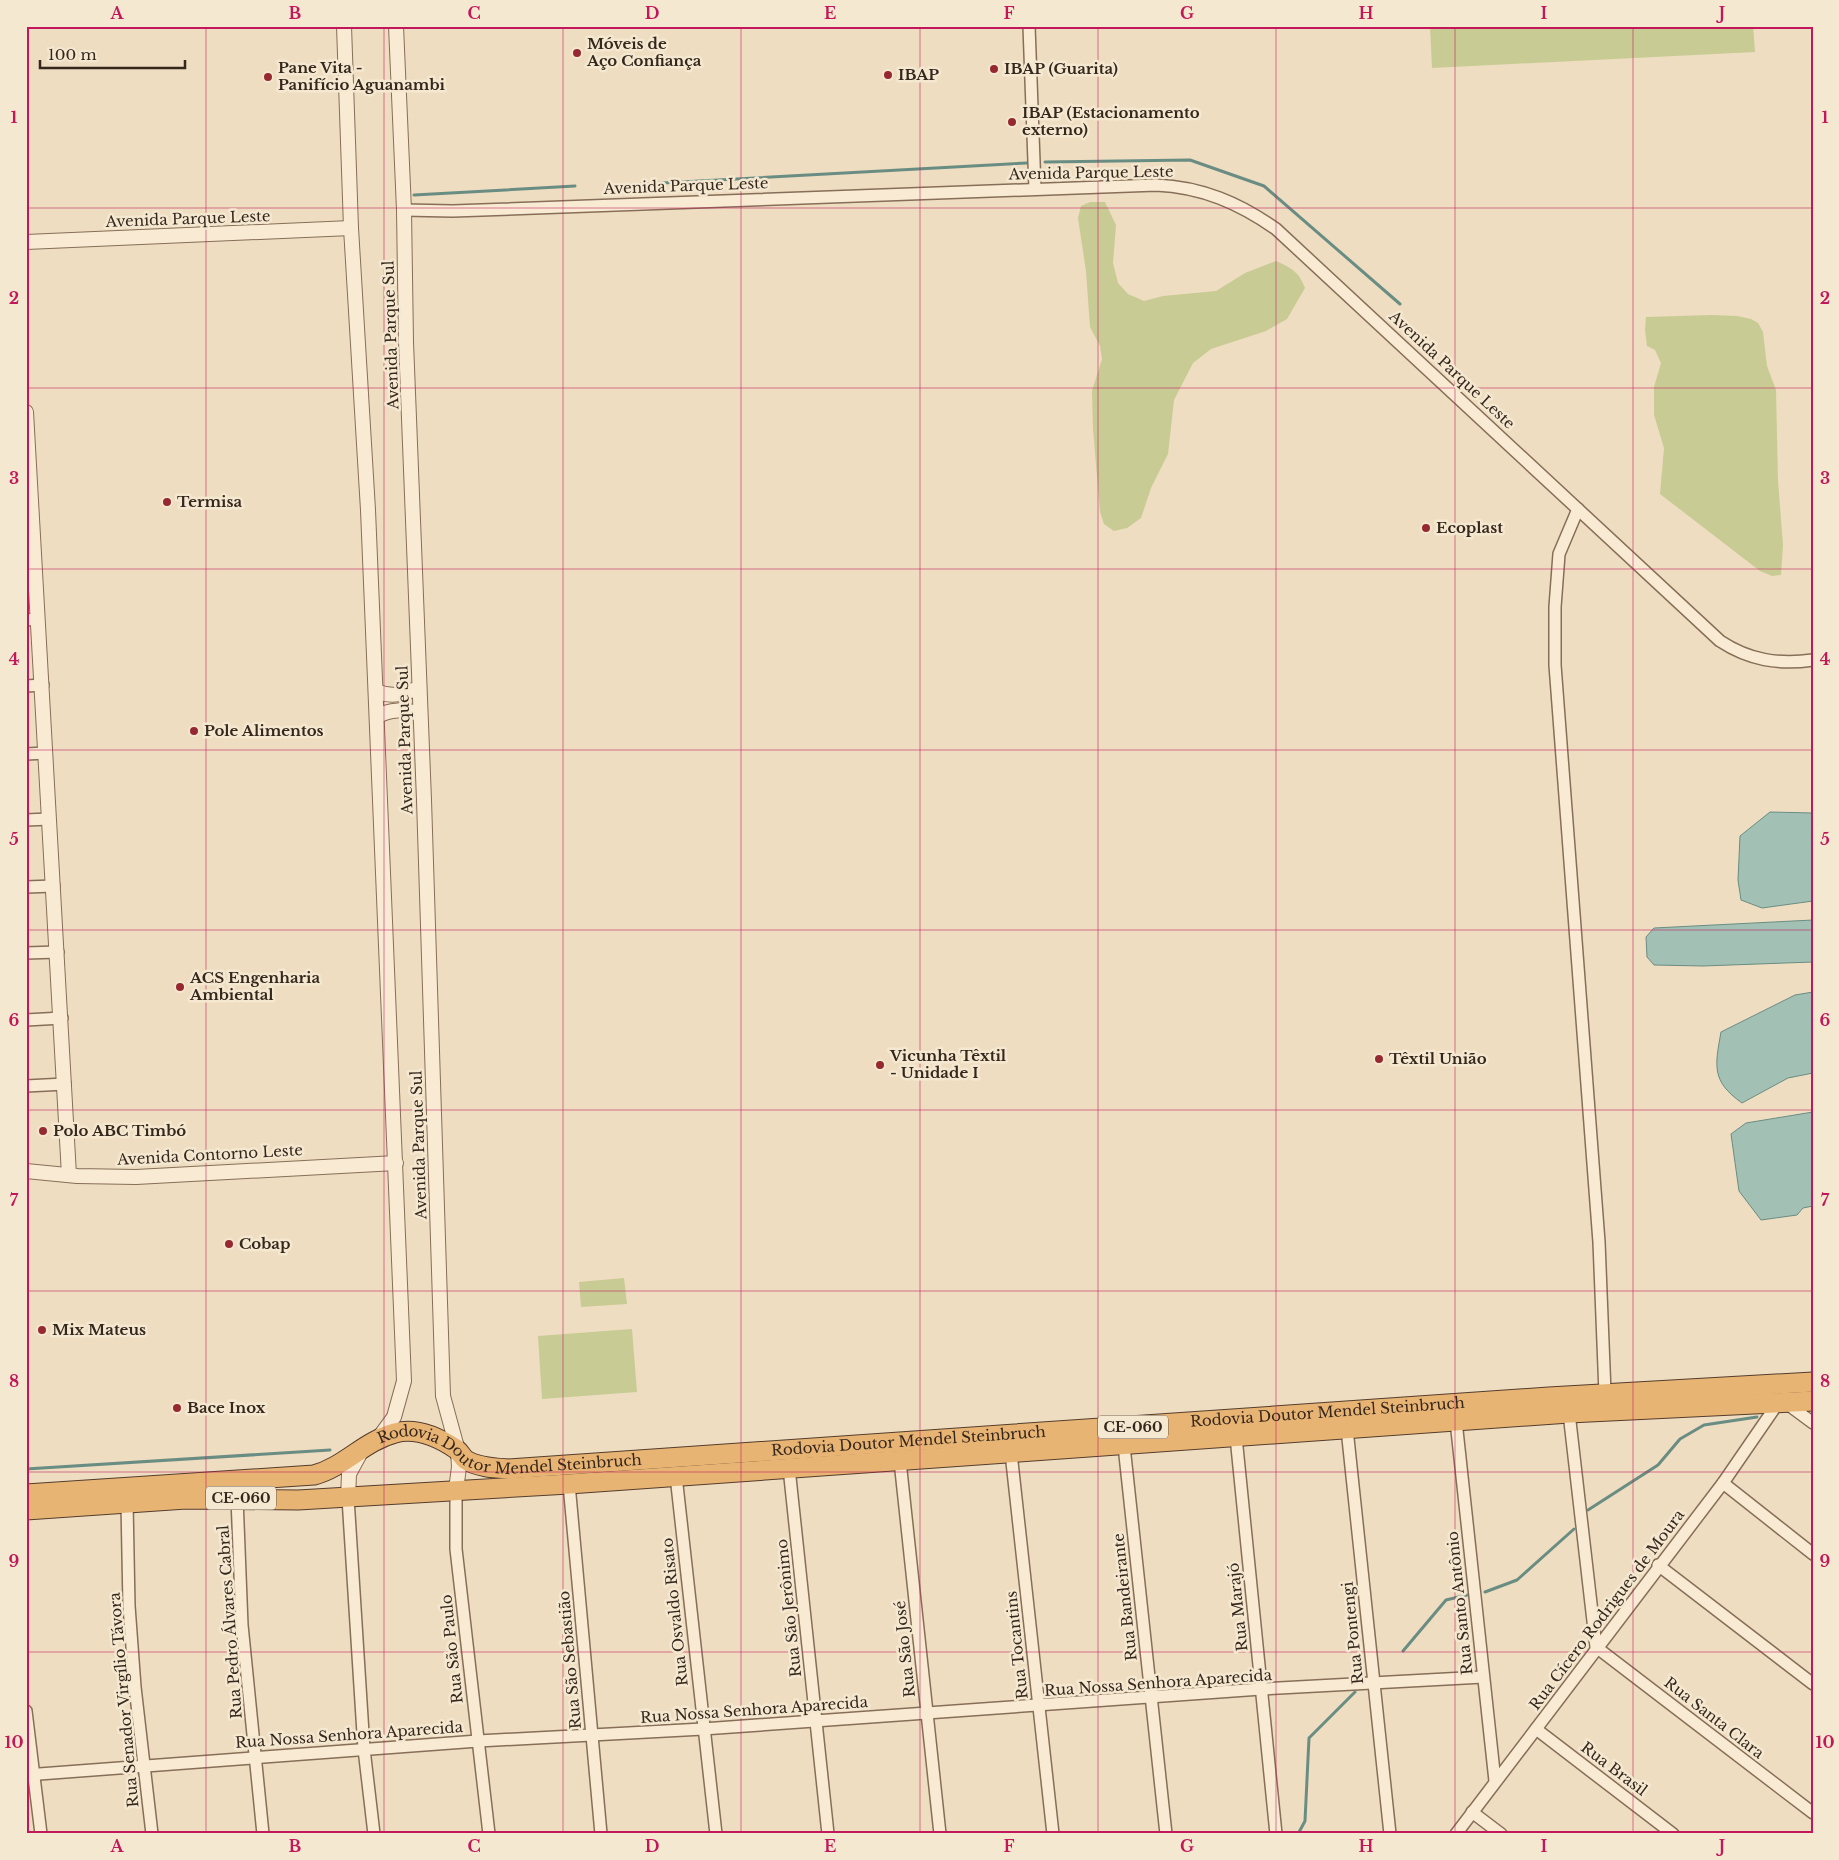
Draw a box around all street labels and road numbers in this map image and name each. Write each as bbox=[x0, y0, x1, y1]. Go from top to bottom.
street label: Avenida Parque Leste bbox=[1007, 162, 1174, 183]
street label: Avenida Parque Leste bbox=[602, 173, 769, 198]
street label: Avenida Parque Leste bbox=[104, 206, 271, 231]
street label: Avenida Parque Sul bbox=[378, 260, 403, 411]
street label: Avenida Parque Leste bbox=[1385, 306, 1519, 433]
street label: Avenida Parque Sul bbox=[392, 665, 417, 816]
street label: Avenida Parque Sul bbox=[406, 1070, 431, 1221]
street label: Avenida Contorno Leste bbox=[116, 1140, 303, 1169]
street label: Rodovia Doutor Mendel Steinbruch bbox=[1190, 1393, 1465, 1431]
road number: CE-060 bbox=[1098, 1415, 1168, 1438]
street label: Rodovia Doutor Mendel Steinbruch bbox=[374, 1421, 642, 1478]
street label: Rodovia Doutor Mendel Steinbruch bbox=[771, 1422, 1046, 1460]
road number: CE-060 bbox=[206, 1486, 276, 1510]
street label: Rua Cícero Rodrigues de Moura bbox=[1525, 1505, 1689, 1714]
street label: Rua Pedro Álvares Cabral bbox=[213, 1524, 246, 1720]
street label: Rua Santo Antônio bbox=[1442, 1530, 1477, 1676]
street label: Rua Bandeirante bbox=[1108, 1532, 1141, 1662]
street label: Rua Osvaldo Risato bbox=[657, 1537, 692, 1687]
street label: Rua São Jerônimo bbox=[772, 1538, 805, 1678]
street label: Rua Marajó bbox=[1223, 1562, 1252, 1652]
street label: Rua Pontengi bbox=[1338, 1581, 1367, 1685]
street label: Rua São Sebastião bbox=[554, 1590, 585, 1730]
street label: Rua Tocantins bbox=[1001, 1590, 1032, 1700]
street label: Rua Senador Virgílio Távora bbox=[105, 1591, 142, 1808]
street label: Rua São Paulo bbox=[436, 1593, 467, 1705]
street label: Rua São José bbox=[890, 1600, 919, 1698]
street label: Rua Nossa Senhora Aparecida bbox=[1043, 1665, 1273, 1700]
street label: Rua Santa Clara bbox=[1661, 1673, 1769, 1763]
street label: Rua Nossa Senhora Aparecida bbox=[639, 1692, 869, 1727]
street label: Rua Nossa Senhora Aparecida bbox=[234, 1717, 464, 1752]
street label: Rua Brasil bbox=[1577, 1738, 1651, 1800]

